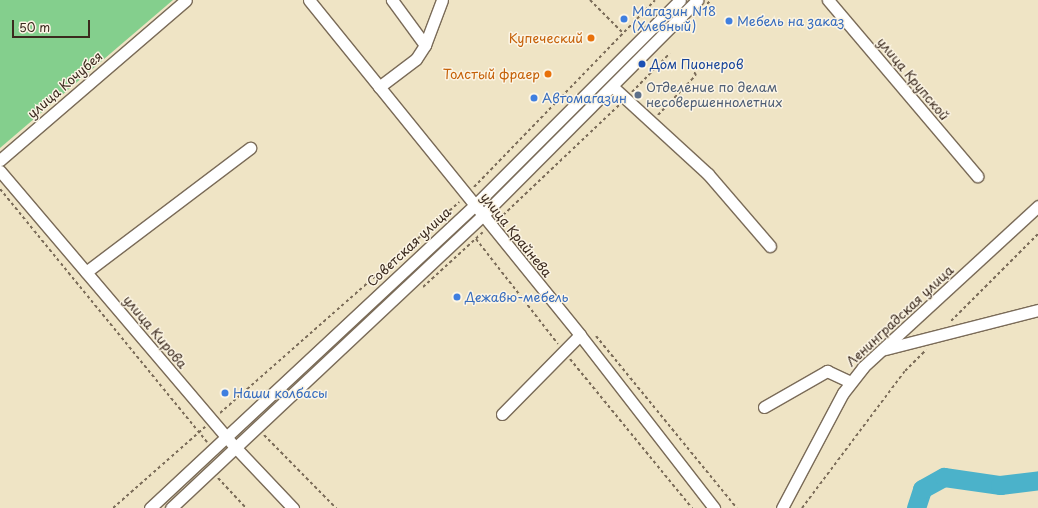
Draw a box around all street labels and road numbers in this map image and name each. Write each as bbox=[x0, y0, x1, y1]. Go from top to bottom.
street label: улица Крупской bbox=[874, 34, 952, 124]
street label: улица Кочубея bbox=[24, 48, 106, 122]
street label: улица Крайнева bbox=[477, 189, 555, 281]
street label: Советская улица bbox=[364, 204, 454, 290]
street label: Ленинградская улица bbox=[843, 262, 957, 370]
street label: улица Кирова bbox=[120, 292, 190, 372]

